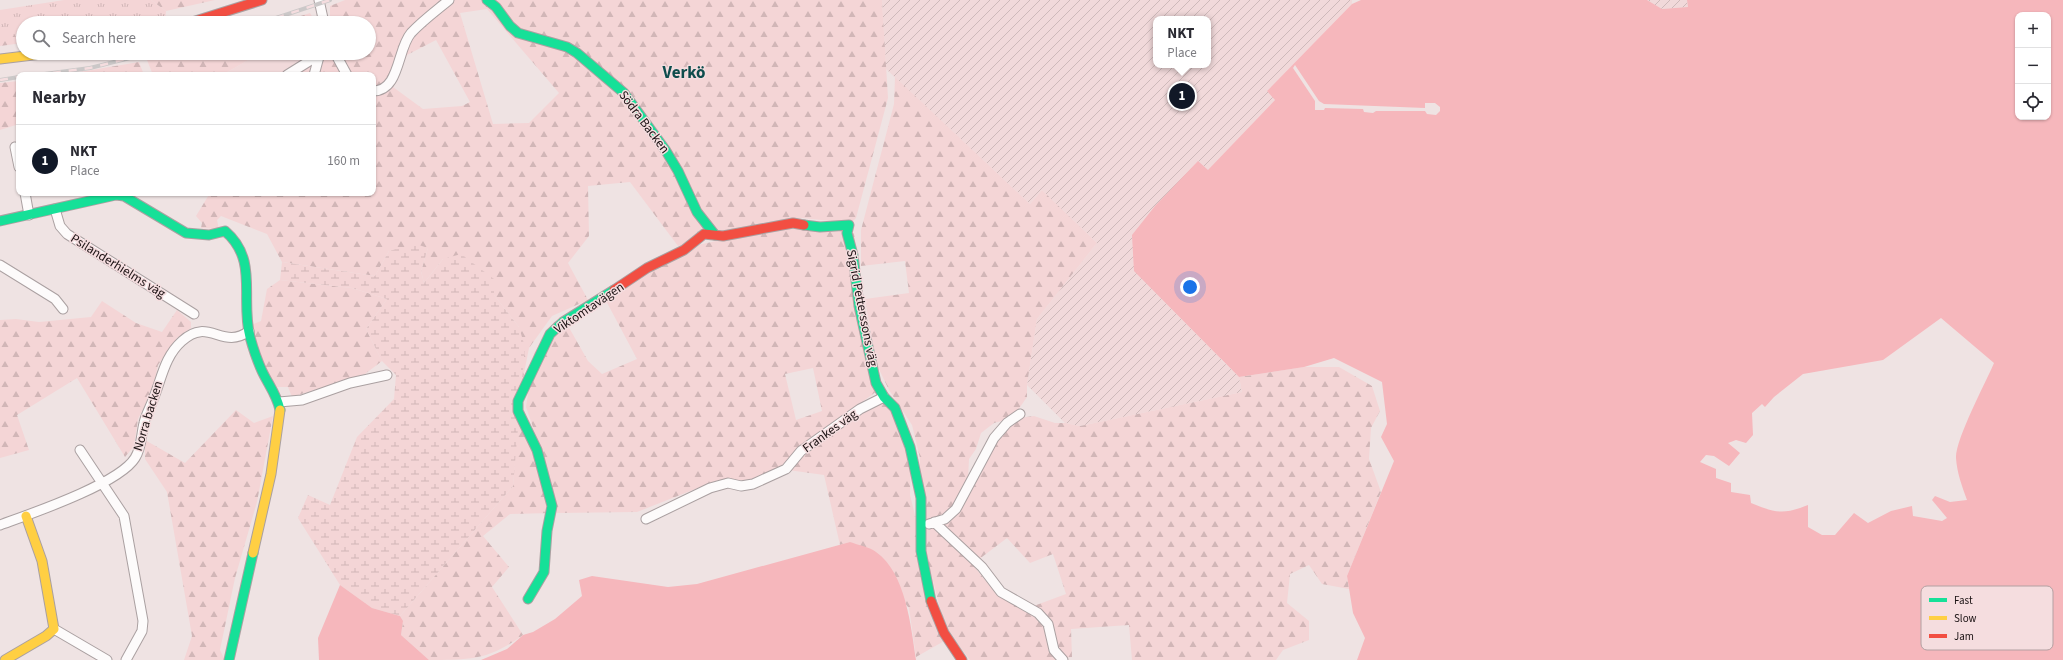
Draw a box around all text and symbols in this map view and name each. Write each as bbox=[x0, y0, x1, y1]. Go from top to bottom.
map controls bbox=[2015, 12, 2051, 120]
button: + bbox=[2015, 12, 2051, 48]
search box bbox=[16, 16, 376, 60]
popup bbox=[1153, 16, 1211, 68]
text: NKT bbox=[1167, 23, 1194, 44]
icon: search bbox=[30, 27, 52, 49]
text: Search here bbox=[62, 28, 136, 49]
text: Place bbox=[1167, 44, 1197, 62]
button: − bbox=[2015, 48, 2051, 84]
district label: Verkö bbox=[662, 61, 705, 85]
pin: 1 bbox=[1169, 81, 1195, 111]
button: locate bbox=[2015, 84, 2051, 120]
text: Nearby bbox=[32, 86, 86, 110]
street label: Södra Backen bbox=[614, 87, 674, 157]
text: NKT bbox=[70, 141, 97, 162]
text: 1 bbox=[42, 152, 48, 170]
text: 160 m bbox=[327, 152, 360, 170]
text: Place bbox=[70, 162, 99, 180]
street label: Psilanderhielms väg bbox=[67, 230, 169, 303]
street label: Sigrid Petterssons väg bbox=[842, 248, 882, 368]
your location bbox=[1180, 277, 1200, 297]
street label: Viktomtavägen bbox=[550, 278, 628, 338]
street label: Norra backen bbox=[129, 379, 167, 453]
street label: Frankes väg bbox=[799, 405, 861, 457]
legend bbox=[1921, 586, 2053, 650]
text: Fast bbox=[1954, 593, 1973, 608]
text: Slow bbox=[1954, 611, 1977, 626]
text: Jam bbox=[1954, 629, 1974, 644]

